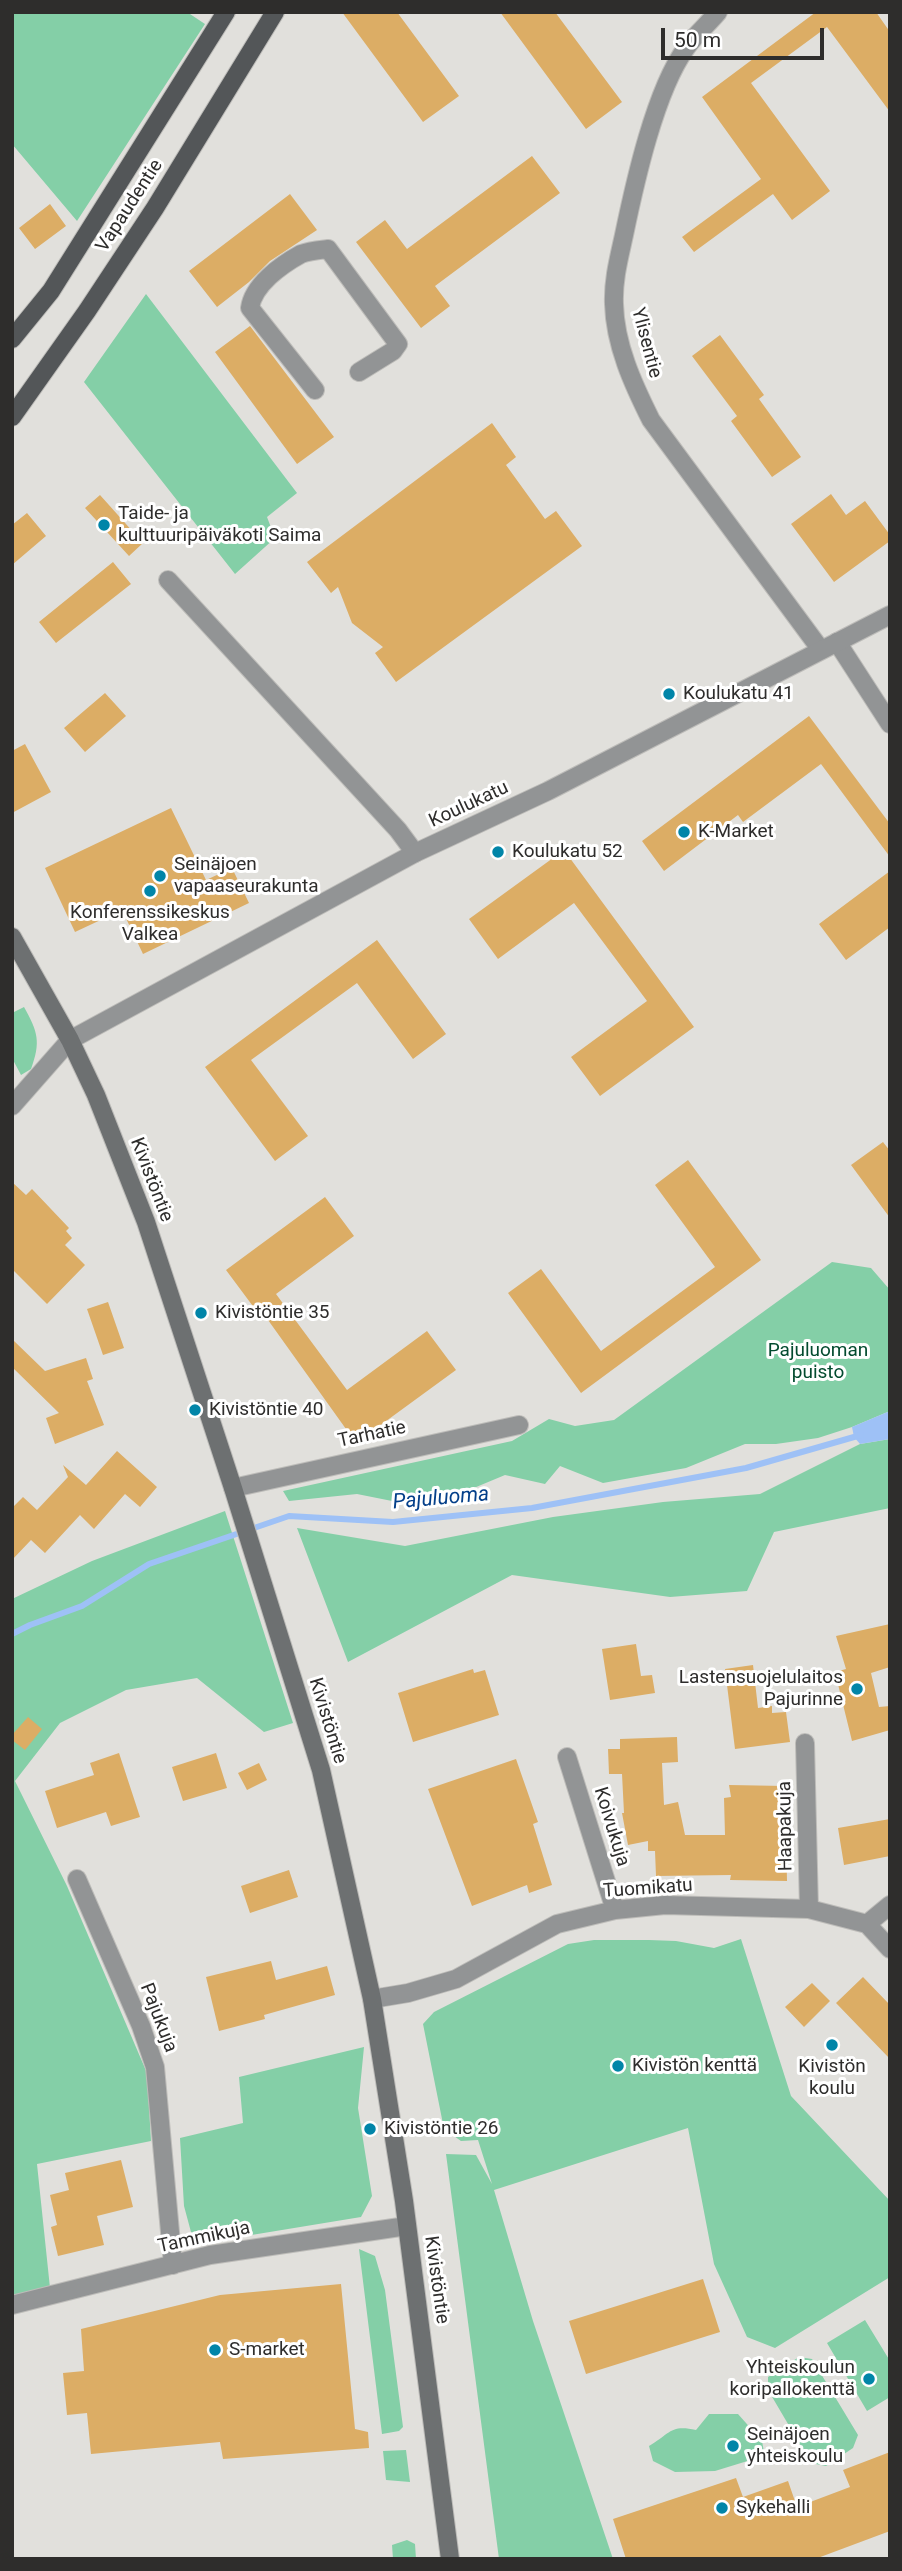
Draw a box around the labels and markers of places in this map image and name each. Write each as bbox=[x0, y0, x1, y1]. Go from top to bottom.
place label: Taide- ja kulttuuripäiväkoti Saima bbox=[118, 503, 321, 547]
marker: Taide- ja kulttuuripäiväkoti Saima bbox=[96, 517, 112, 533]
place label: Koulukatu 41 bbox=[683, 683, 794, 705]
marker: Koulukatu 41 bbox=[661, 686, 677, 702]
place label: K-Market bbox=[698, 821, 774, 843]
marker: K-Market bbox=[676, 824, 692, 840]
place label: Koulukatu 52 bbox=[512, 841, 623, 863]
marker: Koulukatu 52 bbox=[490, 844, 506, 860]
place label: Seinäjoen vapaaseurakunta bbox=[174, 854, 319, 898]
marker: Seinäjoen vapaaseurakunta bbox=[152, 868, 168, 884]
marker: Konferenssikeskus Valkea bbox=[142, 883, 158, 899]
place label: Konferenssikeskus Valkea bbox=[70, 902, 230, 946]
place label: Kivistöntie 35 bbox=[215, 1302, 330, 1324]
marker: Kivistöntie 35 bbox=[193, 1305, 209, 1321]
place label: Kivistöntie 40 bbox=[209, 1399, 324, 1421]
marker: Kivistöntie 40 bbox=[187, 1402, 203, 1418]
place label: Lastensuojelulaitos Pajurinne bbox=[679, 1667, 843, 1711]
marker: Lastensuojelulaitos Pajurinne bbox=[849, 1681, 865, 1697]
marker: Kivistön koulu bbox=[824, 2037, 840, 2053]
place label: Kivistön kenttä bbox=[632, 2055, 757, 2077]
place label: Kivistön koulu bbox=[798, 2056, 866, 2100]
marker: Kivistön kenttä bbox=[610, 2058, 626, 2074]
place label: Kivistöntie 26 bbox=[384, 2118, 499, 2140]
marker: Kivistöntie 26 bbox=[362, 2121, 378, 2137]
place label: S-market bbox=[229, 2339, 305, 2361]
marker: S-market bbox=[207, 2342, 223, 2358]
place label: Yhteiskoulun koripallokenttä bbox=[730, 2357, 855, 2401]
marker: Yhteiskoulun koripallokenttä bbox=[861, 2371, 877, 2387]
place label: Seinäjoen yhteiskoulu bbox=[747, 2424, 843, 2468]
marker: Seinäjoen yhteiskoulu bbox=[725, 2438, 741, 2454]
place label: Sykehalli bbox=[736, 2497, 810, 2519]
marker: Sykehalli bbox=[714, 2500, 730, 2516]

